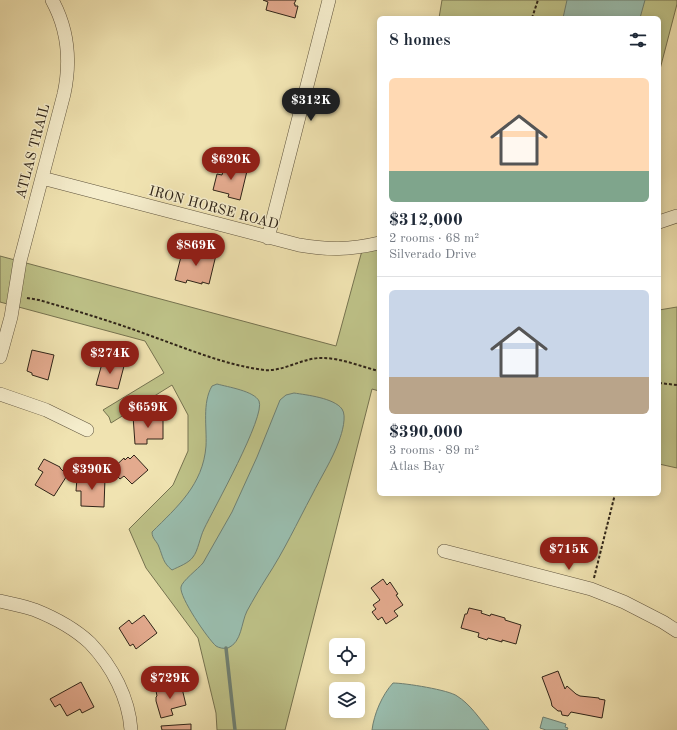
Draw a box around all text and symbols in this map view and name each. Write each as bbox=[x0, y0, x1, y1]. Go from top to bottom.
icon: filters bbox=[627, 29, 649, 51]
text: 8 homes bbox=[389, 32, 451, 49]
pin: $312K bbox=[283, 88, 339, 122]
text: $312K bbox=[291, 94, 331, 107]
street label: ATLAS TRAIL bbox=[14, 102, 52, 200]
icon: home bbox=[483, 104, 555, 176]
pin: $620K bbox=[203, 147, 259, 181]
text: $620K bbox=[211, 153, 251, 166]
street label: IRON HORSE ROAD bbox=[147, 184, 280, 232]
text: $312,000 bbox=[389, 212, 463, 229]
text: 2 rooms · 68 m² bbox=[389, 232, 479, 245]
pin: $869K bbox=[168, 233, 224, 267]
text: $869K bbox=[176, 239, 216, 252]
text: Silverado Drive bbox=[389, 248, 476, 261]
icon: home bbox=[483, 316, 555, 388]
pin: $274K bbox=[82, 341, 138, 375]
text: $274K bbox=[90, 347, 130, 360]
pin: $659K bbox=[120, 395, 176, 429]
text: $659K bbox=[128, 401, 168, 414]
text: $390,000 bbox=[389, 424, 463, 441]
text: 3 rooms · 89 m² bbox=[389, 444, 479, 457]
pin: $390K bbox=[64, 457, 120, 491]
text: Atlas Bay bbox=[389, 460, 445, 473]
text: $390K bbox=[72, 463, 112, 476]
pin: $715K bbox=[541, 537, 597, 571]
text: $715K bbox=[549, 543, 589, 556]
map controls bbox=[329, 638, 365, 718]
button: locate bbox=[329, 638, 365, 674]
pin: $729K bbox=[142, 666, 198, 700]
text: $729K bbox=[150, 672, 190, 685]
button: layers bbox=[329, 682, 365, 718]

